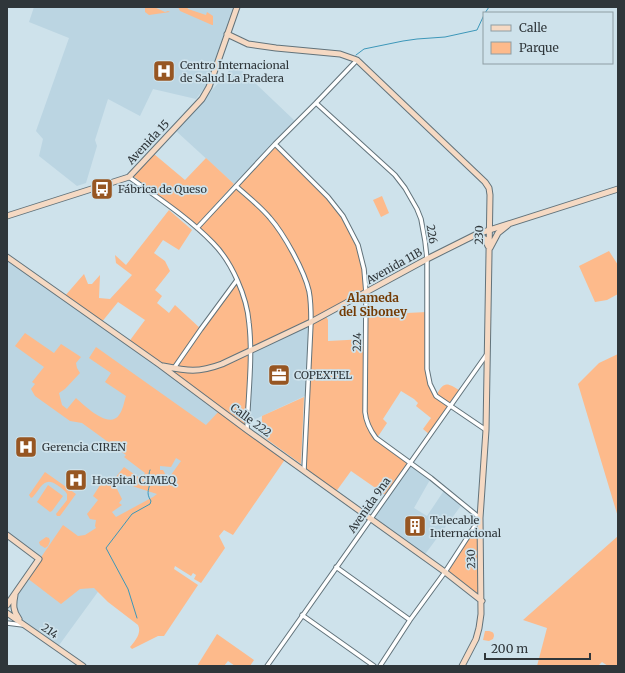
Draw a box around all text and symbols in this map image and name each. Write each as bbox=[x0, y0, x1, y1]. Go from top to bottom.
legend bbox=[483, 12, 613, 64]
text: Calle bbox=[519, 20, 547, 35]
text: Parque bbox=[519, 40, 559, 55]
hospital icon: Centro Internacional de Salud La Pradera bbox=[151, 58, 177, 84]
place label: Centro Internacional de Salud La Pradera bbox=[180, 58, 290, 85]
street label: Avenida 15 bbox=[123, 117, 172, 168]
bus stop icon: Fábrica de Queso bbox=[89, 176, 115, 202]
place label: Fábrica de Queso bbox=[118, 182, 208, 196]
street label: 226 bbox=[423, 223, 441, 245]
street label: 230 bbox=[472, 225, 486, 245]
street label: Avenida 11B bbox=[363, 245, 425, 288]
district label: Alameda del Siboney bbox=[339, 290, 408, 319]
street label: 224 bbox=[350, 332, 364, 352]
office icon: COPEXTEL bbox=[266, 362, 292, 388]
place label: COPEXTEL bbox=[294, 368, 352, 382]
street label: Calle 222 bbox=[228, 400, 274, 440]
hospital icon: Gerencia CIREN bbox=[13, 434, 39, 460]
place label: Gerencia CIREN bbox=[42, 440, 126, 454]
hospital icon: Hospital CIMEQ bbox=[63, 467, 89, 493]
place label: Hospital CIMEQ bbox=[92, 473, 177, 487]
street label: Avenida 9na bbox=[344, 474, 393, 536]
building icon: Telecable Internacional bbox=[402, 513, 428, 539]
place label: Telecable Internacional bbox=[430, 513, 502, 540]
street label: 230 bbox=[464, 549, 478, 569]
street label: 214 bbox=[39, 620, 61, 642]
scale bar bbox=[485, 635, 590, 661]
text: 200 m bbox=[491, 641, 528, 656]

